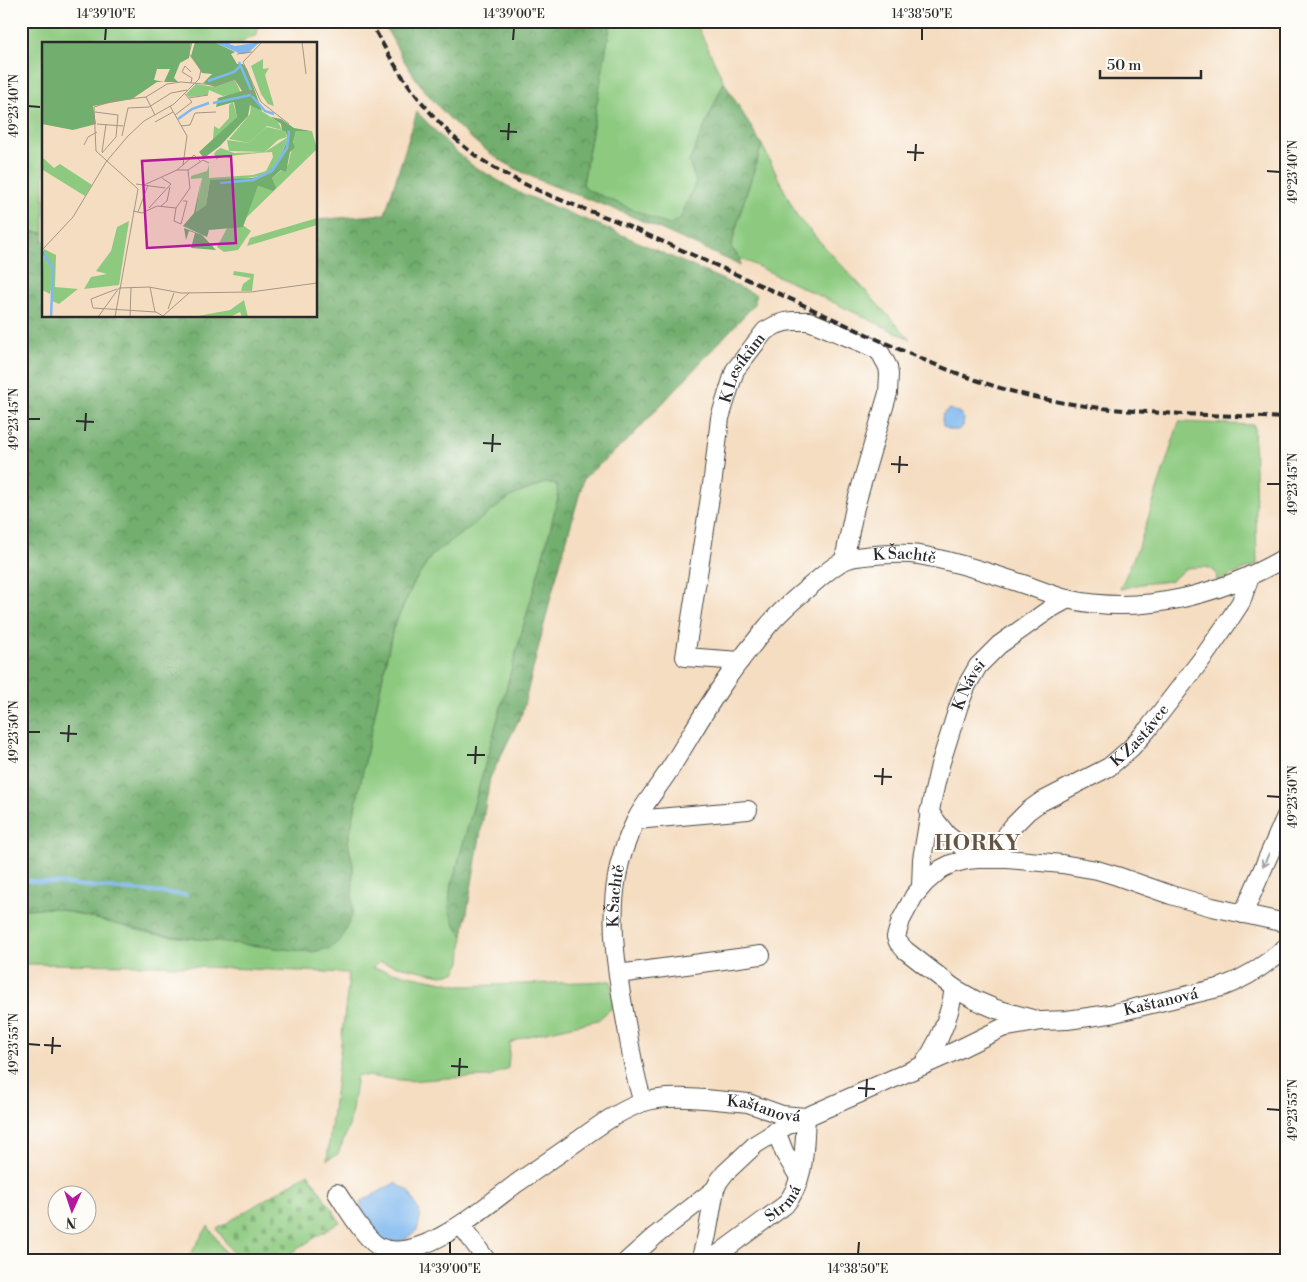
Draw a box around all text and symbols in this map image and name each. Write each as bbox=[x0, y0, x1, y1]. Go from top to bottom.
text: 14°39'10"E bbox=[77, 7, 135, 22]
text: 14°39'00"E bbox=[483, 7, 545, 22]
text: 14°38'50"E bbox=[892, 7, 952, 22]
inset map bbox=[42, 42, 318, 318]
scale bar bbox=[1100, 48, 1201, 80]
text: 50 m bbox=[1107, 56, 1141, 75]
text: 49°23'40"N bbox=[7, 74, 22, 138]
text: 49°23'40"N bbox=[1286, 140, 1301, 204]
street label: K Lesíkům bbox=[715, 329, 770, 405]
text: 49°23'45"N bbox=[7, 388, 22, 450]
text: 49°23'45"N bbox=[1286, 453, 1301, 515]
street label: K Šachtě bbox=[872, 542, 938, 568]
street label: K Návsi bbox=[948, 655, 989, 713]
text: 49°23'50"N bbox=[7, 700, 22, 764]
street label: K Zastávce bbox=[1106, 700, 1173, 771]
text: 49°23'50"N bbox=[1286, 765, 1301, 829]
district label: HORKY bbox=[934, 831, 1022, 857]
one-way arrow bbox=[1261, 852, 1271, 867]
street label: K Šachtě bbox=[602, 862, 629, 928]
street label: Kaštanová bbox=[1122, 983, 1201, 1020]
text: 49°23'55"N bbox=[7, 1013, 22, 1075]
text: 49°23'55"N bbox=[1286, 1079, 1301, 1141]
street label: Kaštanová bbox=[726, 1091, 802, 1127]
street label: Strmá bbox=[761, 1181, 806, 1226]
north arrow bbox=[48, 1184, 98, 1234]
text: N bbox=[65, 1213, 77, 1231]
text: 14°39'00"E bbox=[419, 1262, 481, 1277]
text: 14°38'50"E bbox=[828, 1262, 888, 1277]

